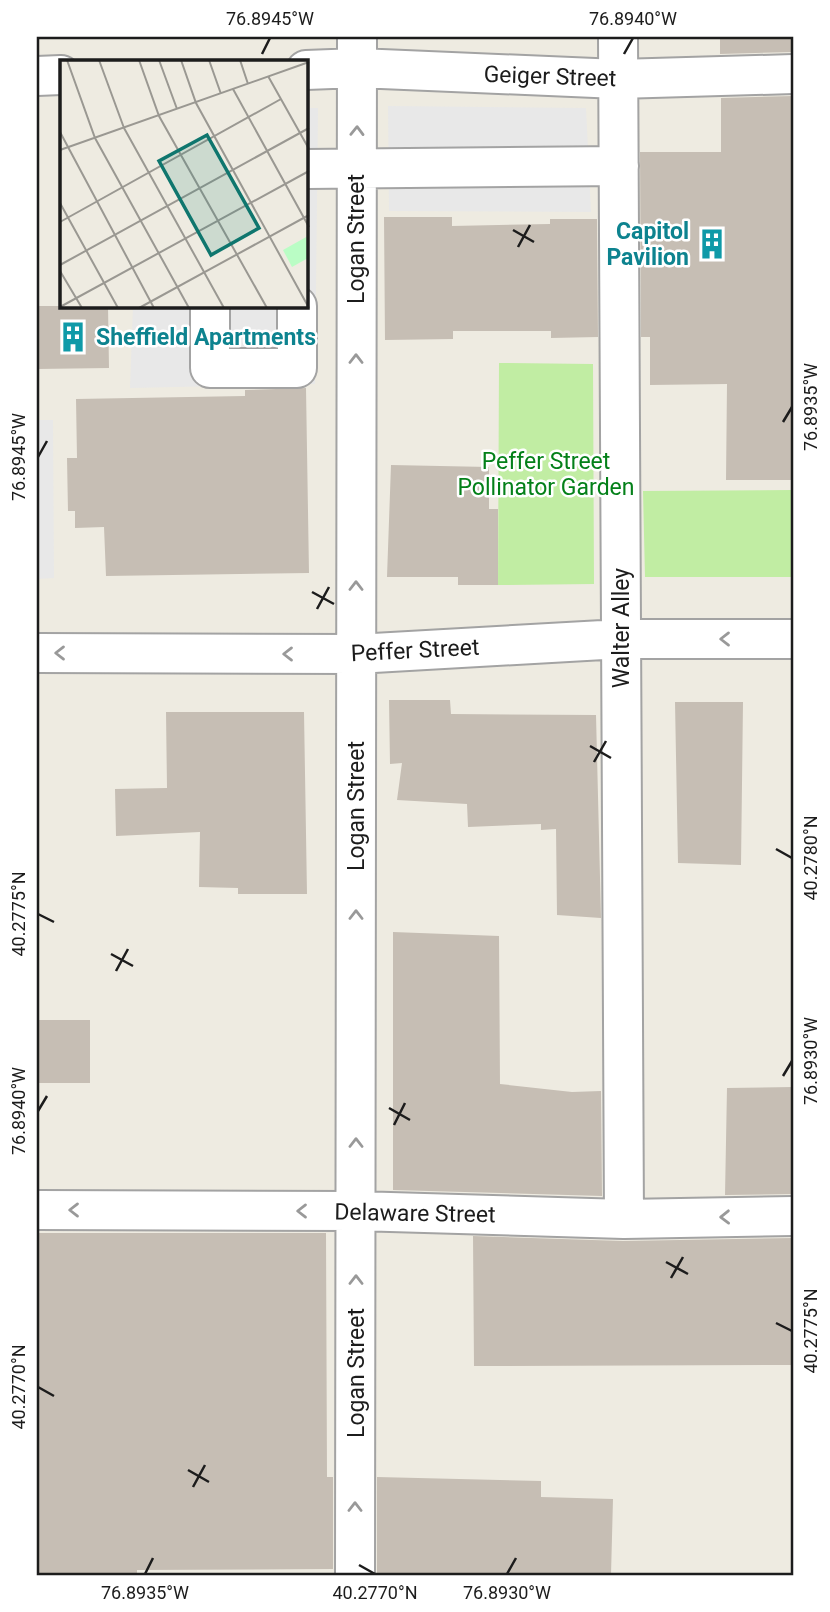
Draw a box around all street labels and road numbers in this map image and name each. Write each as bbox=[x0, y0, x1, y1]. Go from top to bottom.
street label: Geiger Street bbox=[483, 61, 617, 92]
street label: Logan Street bbox=[343, 174, 370, 304]
street label: Walter Alley bbox=[608, 568, 635, 688]
street label: Peffer Street bbox=[350, 634, 480, 667]
street label: Logan Street bbox=[343, 741, 370, 871]
street label: Delaware Street bbox=[334, 1199, 496, 1228]
street label: Logan Street bbox=[343, 1308, 370, 1438]

